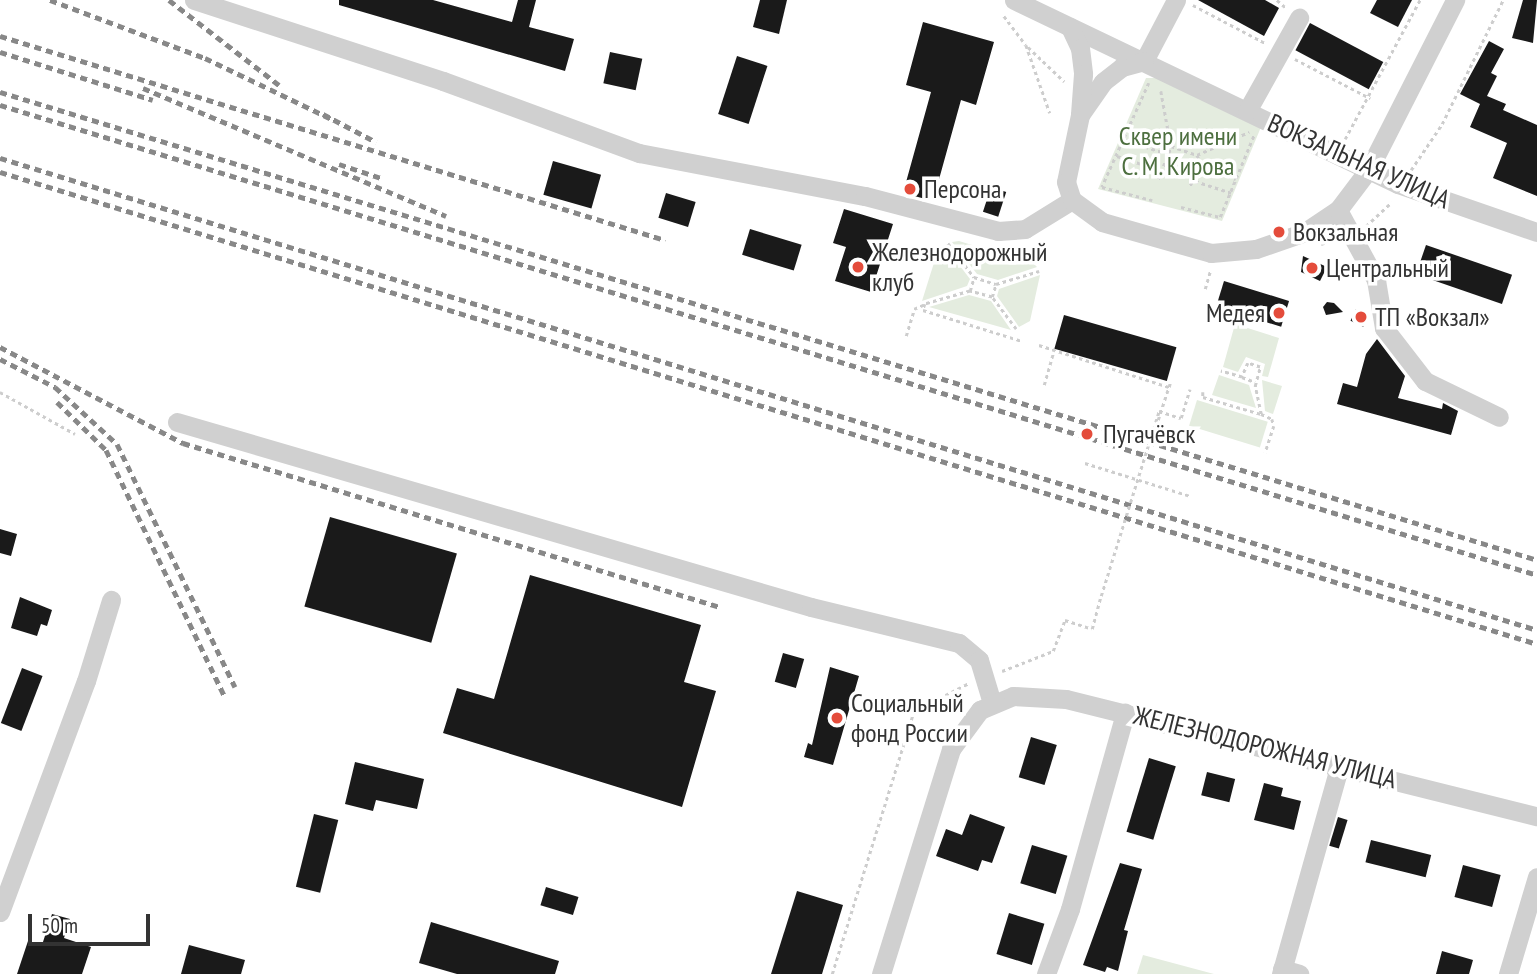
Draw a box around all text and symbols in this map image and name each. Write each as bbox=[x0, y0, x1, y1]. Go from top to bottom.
street label: ВОКЗАЛЬНАЯ УЛИЦА bbox=[1263, 107, 1455, 215]
park label: Сквер имени С. М. Кирова bbox=[1119, 120, 1237, 182]
place label: Персона bbox=[924, 173, 1001, 205]
marker: Персона bbox=[902, 181, 918, 197]
place label: Вокзальная bbox=[1293, 216, 1398, 248]
marker: Вокзальная bbox=[1271, 224, 1287, 240]
place label: Железнодорожный клуб bbox=[872, 236, 1047, 298]
place label: Центральный bbox=[1326, 252, 1449, 284]
marker: Железнодорожный клуб bbox=[850, 259, 866, 275]
marker: Центральный bbox=[1304, 260, 1320, 276]
place label: Медея bbox=[1206, 297, 1265, 329]
place label: ТП «Вокзал» bbox=[1375, 301, 1490, 333]
marker: Медея bbox=[1271, 305, 1287, 321]
marker: ТП «Вокзал» bbox=[1353, 309, 1369, 325]
place label: Пугачёвск bbox=[1103, 418, 1195, 450]
marker: Пугачёвск bbox=[1077, 424, 1097, 444]
place label: Социальный фонд России bbox=[851, 687, 968, 748]
street label: ЖЕЛЕЗНОДОРОЖНАЯ УЛИЦА bbox=[1130, 699, 1400, 795]
marker: Социальный фонд России bbox=[829, 710, 845, 726]
scale bar bbox=[32, 900, 154, 944]
text: 50 m bbox=[41, 912, 78, 939]

